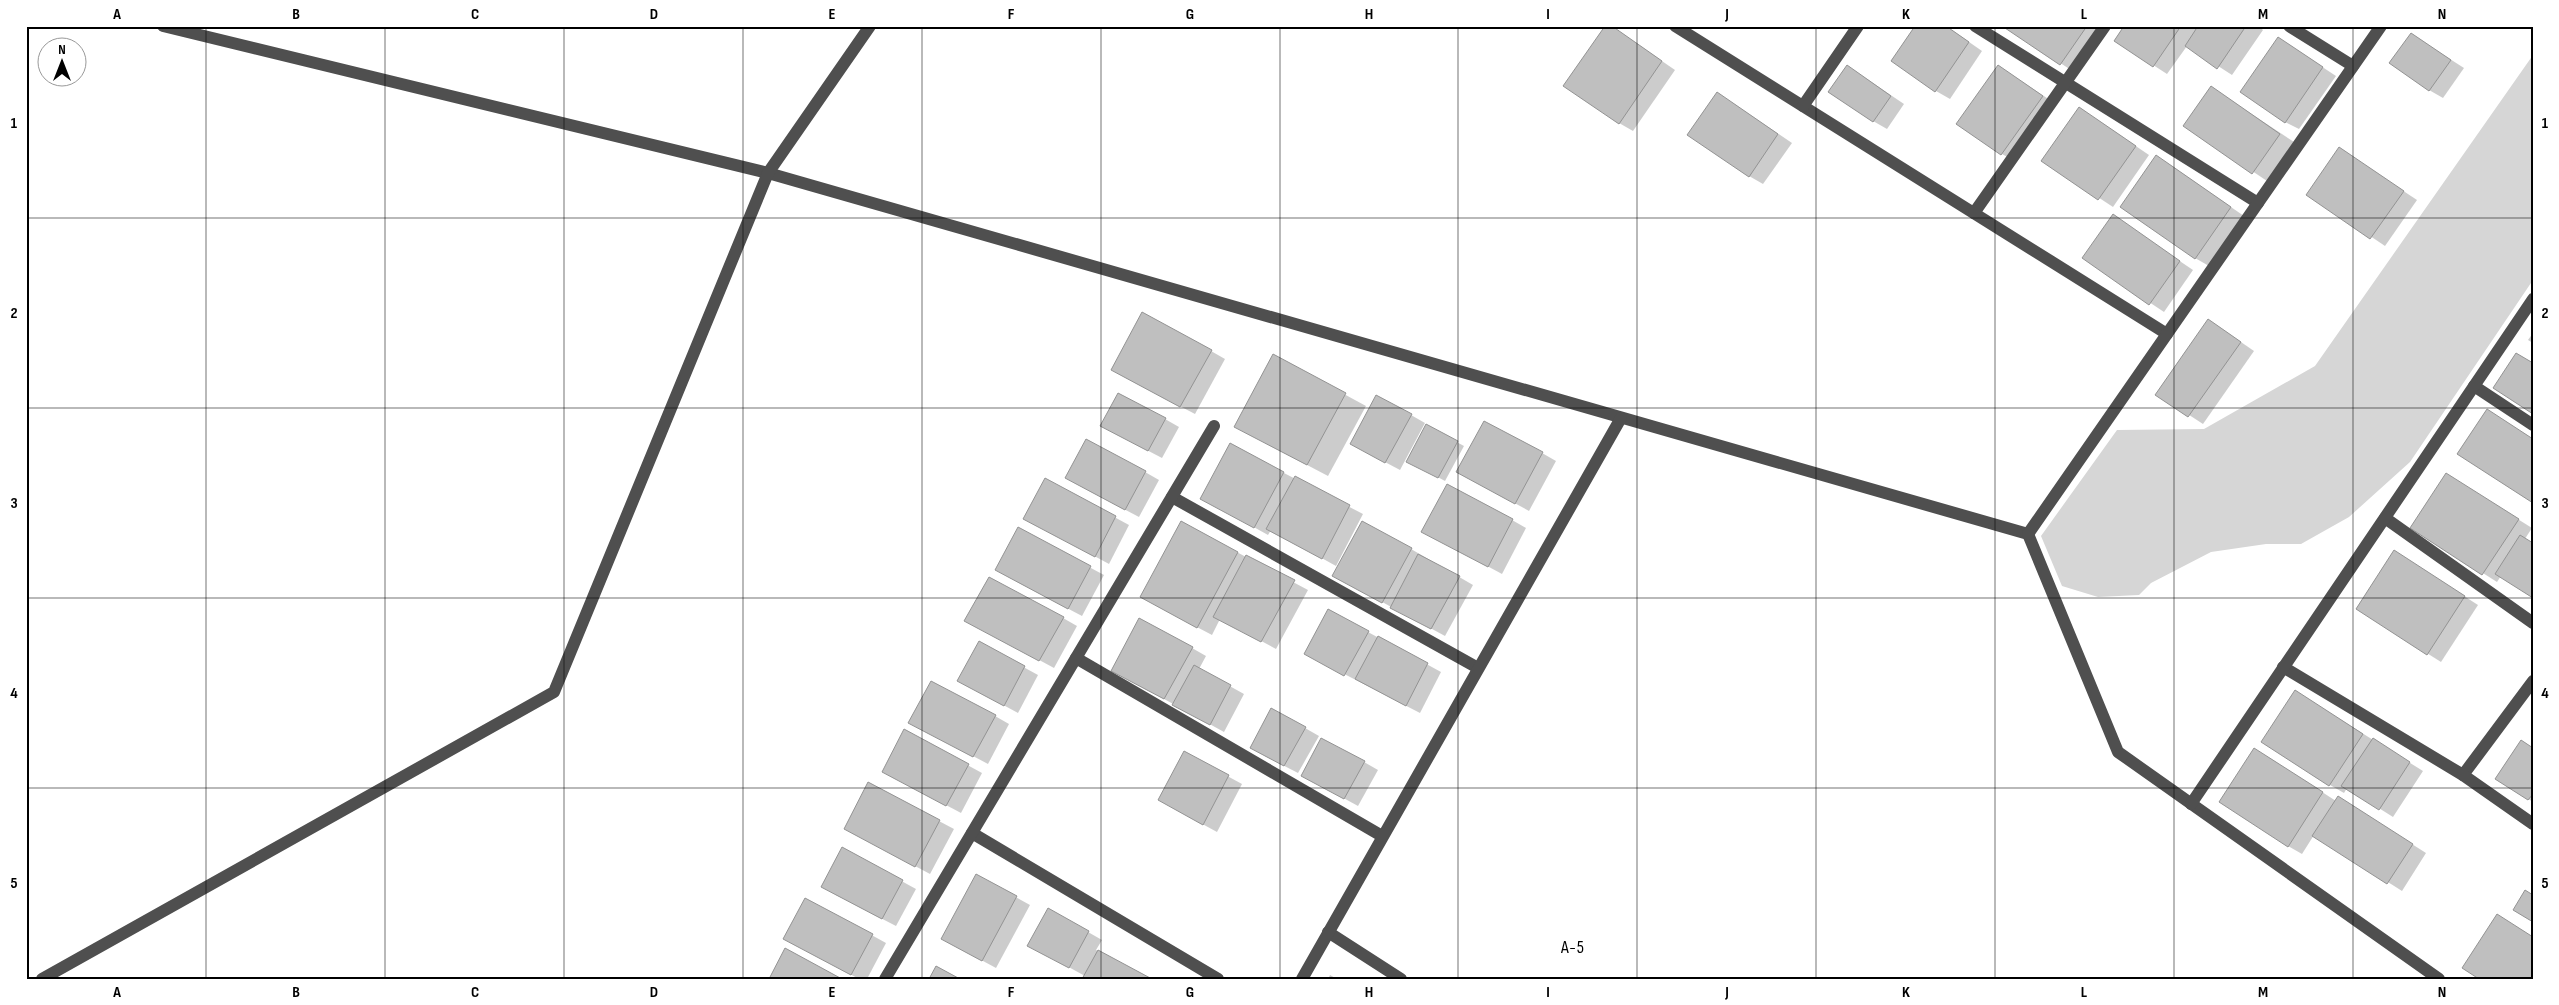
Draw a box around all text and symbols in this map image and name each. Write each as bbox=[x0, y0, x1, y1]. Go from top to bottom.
text: A bbox=[112, 5, 121, 24]
text: B bbox=[292, 5, 300, 24]
text: C bbox=[471, 5, 479, 24]
text: D bbox=[650, 5, 658, 24]
text: E bbox=[829, 5, 836, 24]
text: F bbox=[1008, 5, 1015, 24]
text: G bbox=[1186, 5, 1194, 24]
text: H bbox=[1365, 5, 1373, 24]
text: I bbox=[1546, 5, 1550, 24]
text: J bbox=[1724, 5, 1729, 24]
text: K bbox=[1902, 5, 1910, 24]
text: L bbox=[2081, 5, 2088, 24]
text: M bbox=[2258, 5, 2268, 24]
text: N bbox=[2438, 5, 2446, 24]
north arrow bbox=[38, 38, 88, 88]
text: N bbox=[58, 41, 66, 58]
text: 1 bbox=[11, 114, 18, 133]
text: 1 bbox=[2542, 114, 2549, 133]
text: 2 bbox=[10, 304, 18, 323]
text: 2 bbox=[2541, 304, 2549, 323]
text: 3 bbox=[10, 494, 18, 513]
text: 3 bbox=[2541, 494, 2549, 513]
text: 4 bbox=[10, 684, 18, 703]
text: 4 bbox=[2541, 684, 2549, 703]
text: 5 bbox=[10, 874, 18, 893]
text: 5 bbox=[2541, 874, 2549, 893]
district label: A-5 bbox=[1560, 937, 1585, 958]
text: A bbox=[112, 983, 121, 1002]
text: B bbox=[292, 983, 300, 1002]
text: C bbox=[471, 983, 479, 1002]
text: D bbox=[650, 983, 658, 1002]
text: E bbox=[829, 983, 836, 1002]
text: F bbox=[1008, 983, 1015, 1002]
text: G bbox=[1186, 983, 1194, 1002]
text: H bbox=[1365, 983, 1373, 1002]
text: I bbox=[1546, 983, 1550, 1002]
text: J bbox=[1724, 983, 1729, 1002]
text: K bbox=[1902, 983, 1910, 1002]
text: L bbox=[2081, 983, 2088, 1002]
text: M bbox=[2258, 983, 2268, 1002]
text: N bbox=[2438, 983, 2446, 1002]

